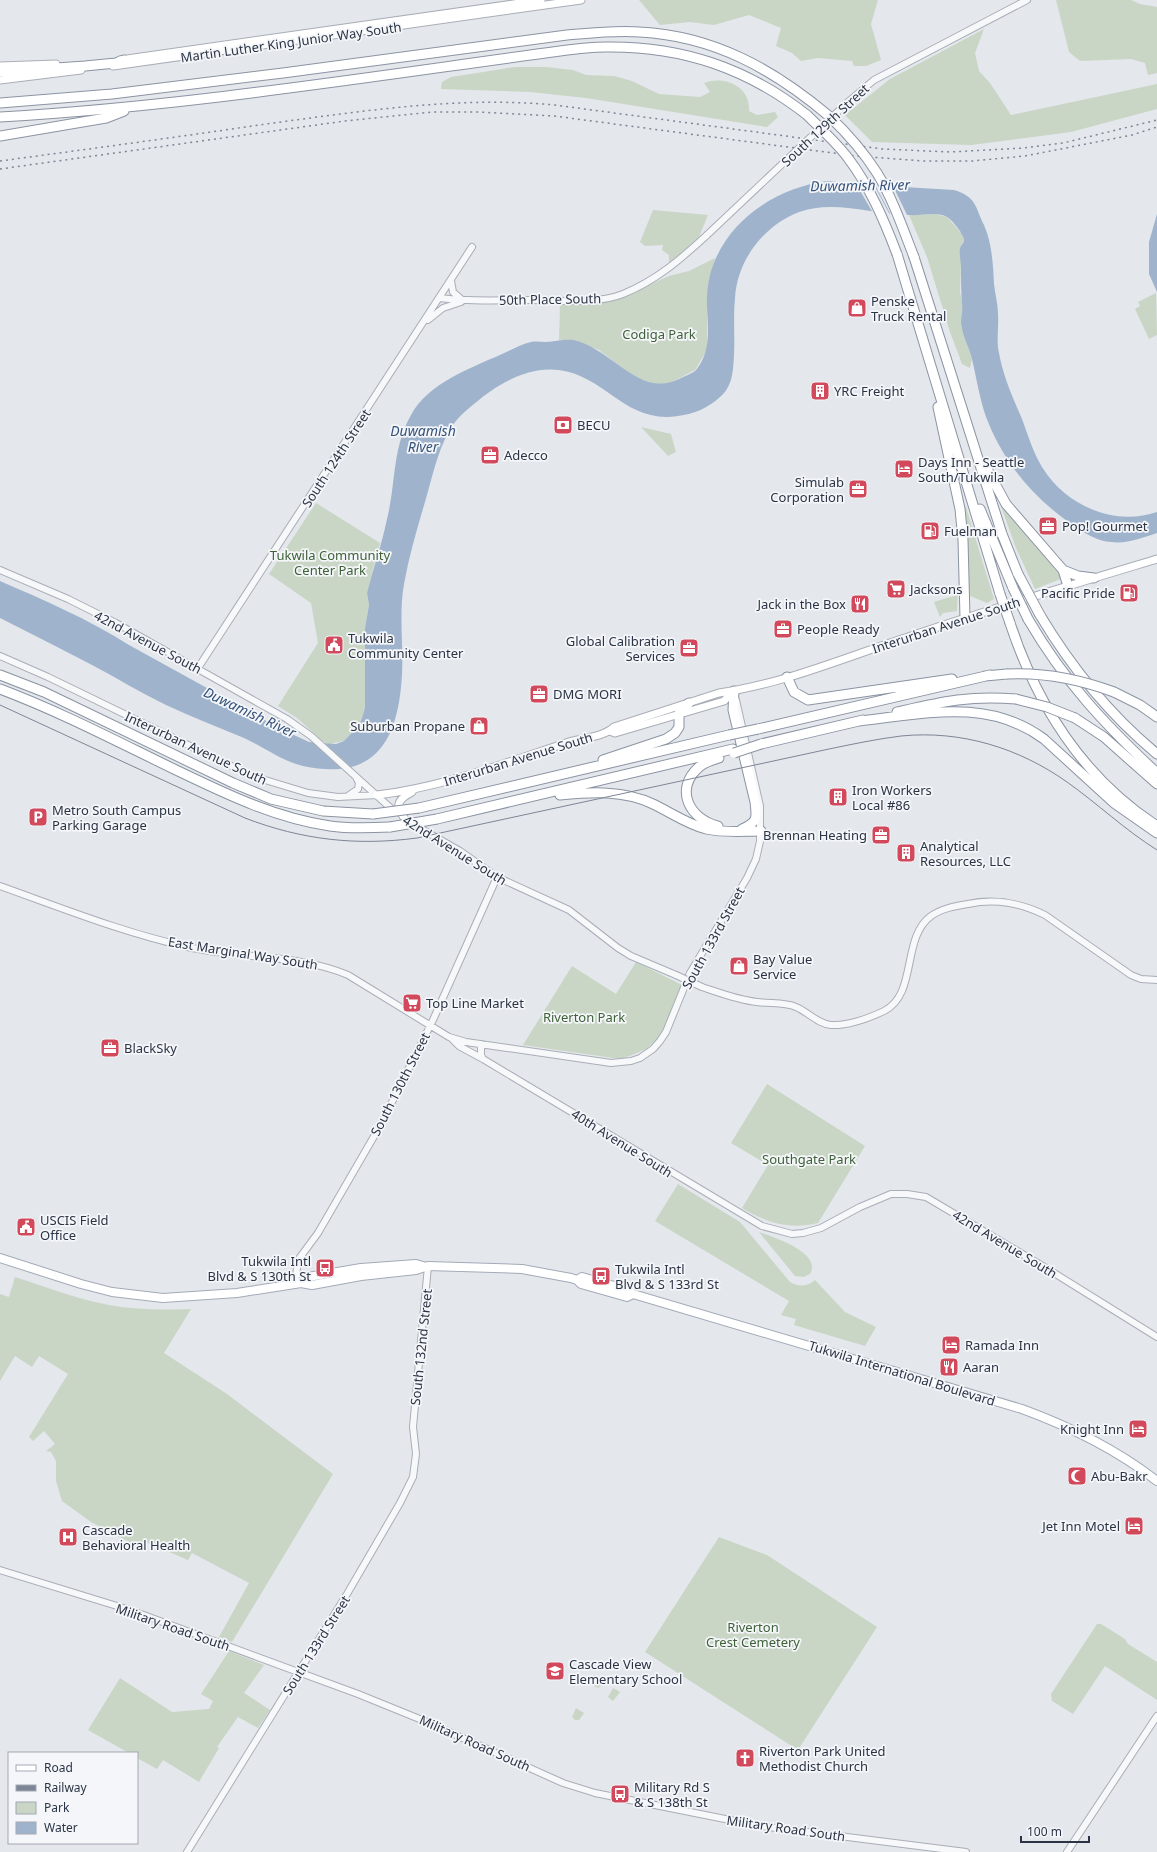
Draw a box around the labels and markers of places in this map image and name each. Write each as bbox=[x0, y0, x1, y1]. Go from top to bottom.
place label: Penske Truck Rental bbox=[871, 292, 946, 325]
shop icon: Penske Truck Rental bbox=[846, 297, 868, 319]
building icon: YRC Freight bbox=[809, 380, 831, 402]
place label: YRC Freight bbox=[834, 382, 905, 400]
bank icon: BECU bbox=[552, 414, 574, 436]
place label: BECU bbox=[577, 416, 610, 434]
office icon: Adecco bbox=[479, 444, 501, 466]
place label: Adecco bbox=[504, 446, 548, 464]
place label: Days Inn - Seattle South/Tukwila bbox=[918, 453, 1024, 486]
hotel icon: Days Inn - Seattle South/Tukwila bbox=[893, 458, 915, 480]
place label: Simulab Corporation bbox=[770, 473, 844, 506]
office icon: Simulab Corporation bbox=[847, 478, 869, 500]
office icon: Pop! Gourmet bbox=[1037, 515, 1059, 537]
place label: Pop! Gourmet bbox=[1062, 517, 1148, 535]
fuel station icon: Fuelman bbox=[919, 520, 941, 542]
place label: Fuelman bbox=[944, 522, 997, 540]
supermarket icon: Jacksons bbox=[885, 578, 907, 600]
place label: Jacksons bbox=[908, 580, 962, 598]
fuel station icon: Pacific Pride bbox=[1118, 582, 1140, 604]
place label: Pacific Pride bbox=[1041, 584, 1115, 602]
restaurant icon: Jack in the Box bbox=[849, 593, 871, 615]
place label: Jack in the Box bbox=[755, 595, 846, 613]
office icon: People Ready bbox=[772, 618, 794, 640]
place label: People Ready bbox=[797, 620, 880, 638]
place label: Tukwila Community Center bbox=[348, 629, 464, 662]
place label: Global Calibration Services bbox=[566, 632, 675, 665]
public building icon: Tukwila Community Center bbox=[323, 634, 345, 656]
office icon: Global Calibration Services bbox=[678, 637, 700, 659]
office icon: DMG MORI bbox=[528, 683, 550, 705]
place label: DMG MORI bbox=[553, 685, 622, 703]
shop icon: Suburban Propane bbox=[468, 715, 490, 737]
place label: Suburban Propane bbox=[350, 717, 465, 735]
place label: Iron Workers Local #86 bbox=[852, 781, 932, 814]
building icon: Iron Workers Local #86 bbox=[827, 786, 849, 808]
place label: Metro South Campus Parking Garage bbox=[52, 801, 181, 834]
parking icon: Metro South Campus Parking Garage bbox=[27, 806, 49, 828]
office icon: Brennan Heating bbox=[870, 824, 892, 846]
place label: Brennan Heating bbox=[763, 826, 867, 844]
place label: Analytical Resources, LLC bbox=[920, 837, 1011, 870]
building icon: Analytical Resources, LLC bbox=[895, 842, 917, 864]
place label: Bay Value Service bbox=[753, 950, 812, 983]
shop icon: Bay Value Service bbox=[728, 955, 750, 977]
supermarket icon: Top Line Market bbox=[401, 992, 423, 1014]
place label: Top Line Market bbox=[426, 994, 524, 1012]
office icon: BlackSky bbox=[99, 1037, 121, 1059]
place label: BlackSky bbox=[124, 1039, 177, 1057]
place label: USCIS Field Office bbox=[40, 1211, 109, 1244]
public building icon: USCIS Field Office bbox=[15, 1216, 37, 1238]
place label: Tukwila Intl Blvd & S 130th St bbox=[208, 1252, 311, 1285]
bus stop icon: Tukwila Intl Blvd & S 130th St bbox=[314, 1257, 336, 1279]
place label: Tukwila Intl Blvd & S 133rd St bbox=[615, 1260, 719, 1293]
bus stop icon: Tukwila Intl Blvd & S 133rd St bbox=[590, 1265, 612, 1287]
hotel icon: Ramada Inn bbox=[940, 1334, 962, 1356]
place label: Ramada Inn bbox=[965, 1336, 1039, 1354]
restaurant icon: Aaran bbox=[938, 1356, 960, 1378]
place label: Aaran bbox=[963, 1358, 999, 1376]
hotel icon: Knight Inn bbox=[1127, 1418, 1149, 1440]
place label: Knight Inn bbox=[1060, 1420, 1124, 1438]
mosque icon: Abu-Bakr bbox=[1066, 1465, 1088, 1487]
place label: Abu-Bakr bbox=[1091, 1467, 1148, 1485]
hotel icon: Jet Inn Motel bbox=[1123, 1515, 1145, 1537]
place label: Jet Inn Motel bbox=[1040, 1517, 1120, 1535]
place label: Cascade Behavioral Health bbox=[82, 1521, 190, 1554]
hospital icon: Cascade Behavioral Health bbox=[57, 1526, 79, 1548]
place label: Cascade View Elementary School bbox=[569, 1655, 682, 1688]
school or university icon: Cascade View Elementary School bbox=[544, 1660, 566, 1682]
place label: Riverton Park United Methodist Church bbox=[759, 1742, 885, 1775]
church icon: Riverton Park United Methodist Church bbox=[734, 1747, 756, 1769]
place label: Military Rd S & S 138th St bbox=[634, 1778, 710, 1811]
bus stop icon: Military Rd S & S 138th St bbox=[609, 1783, 631, 1805]

